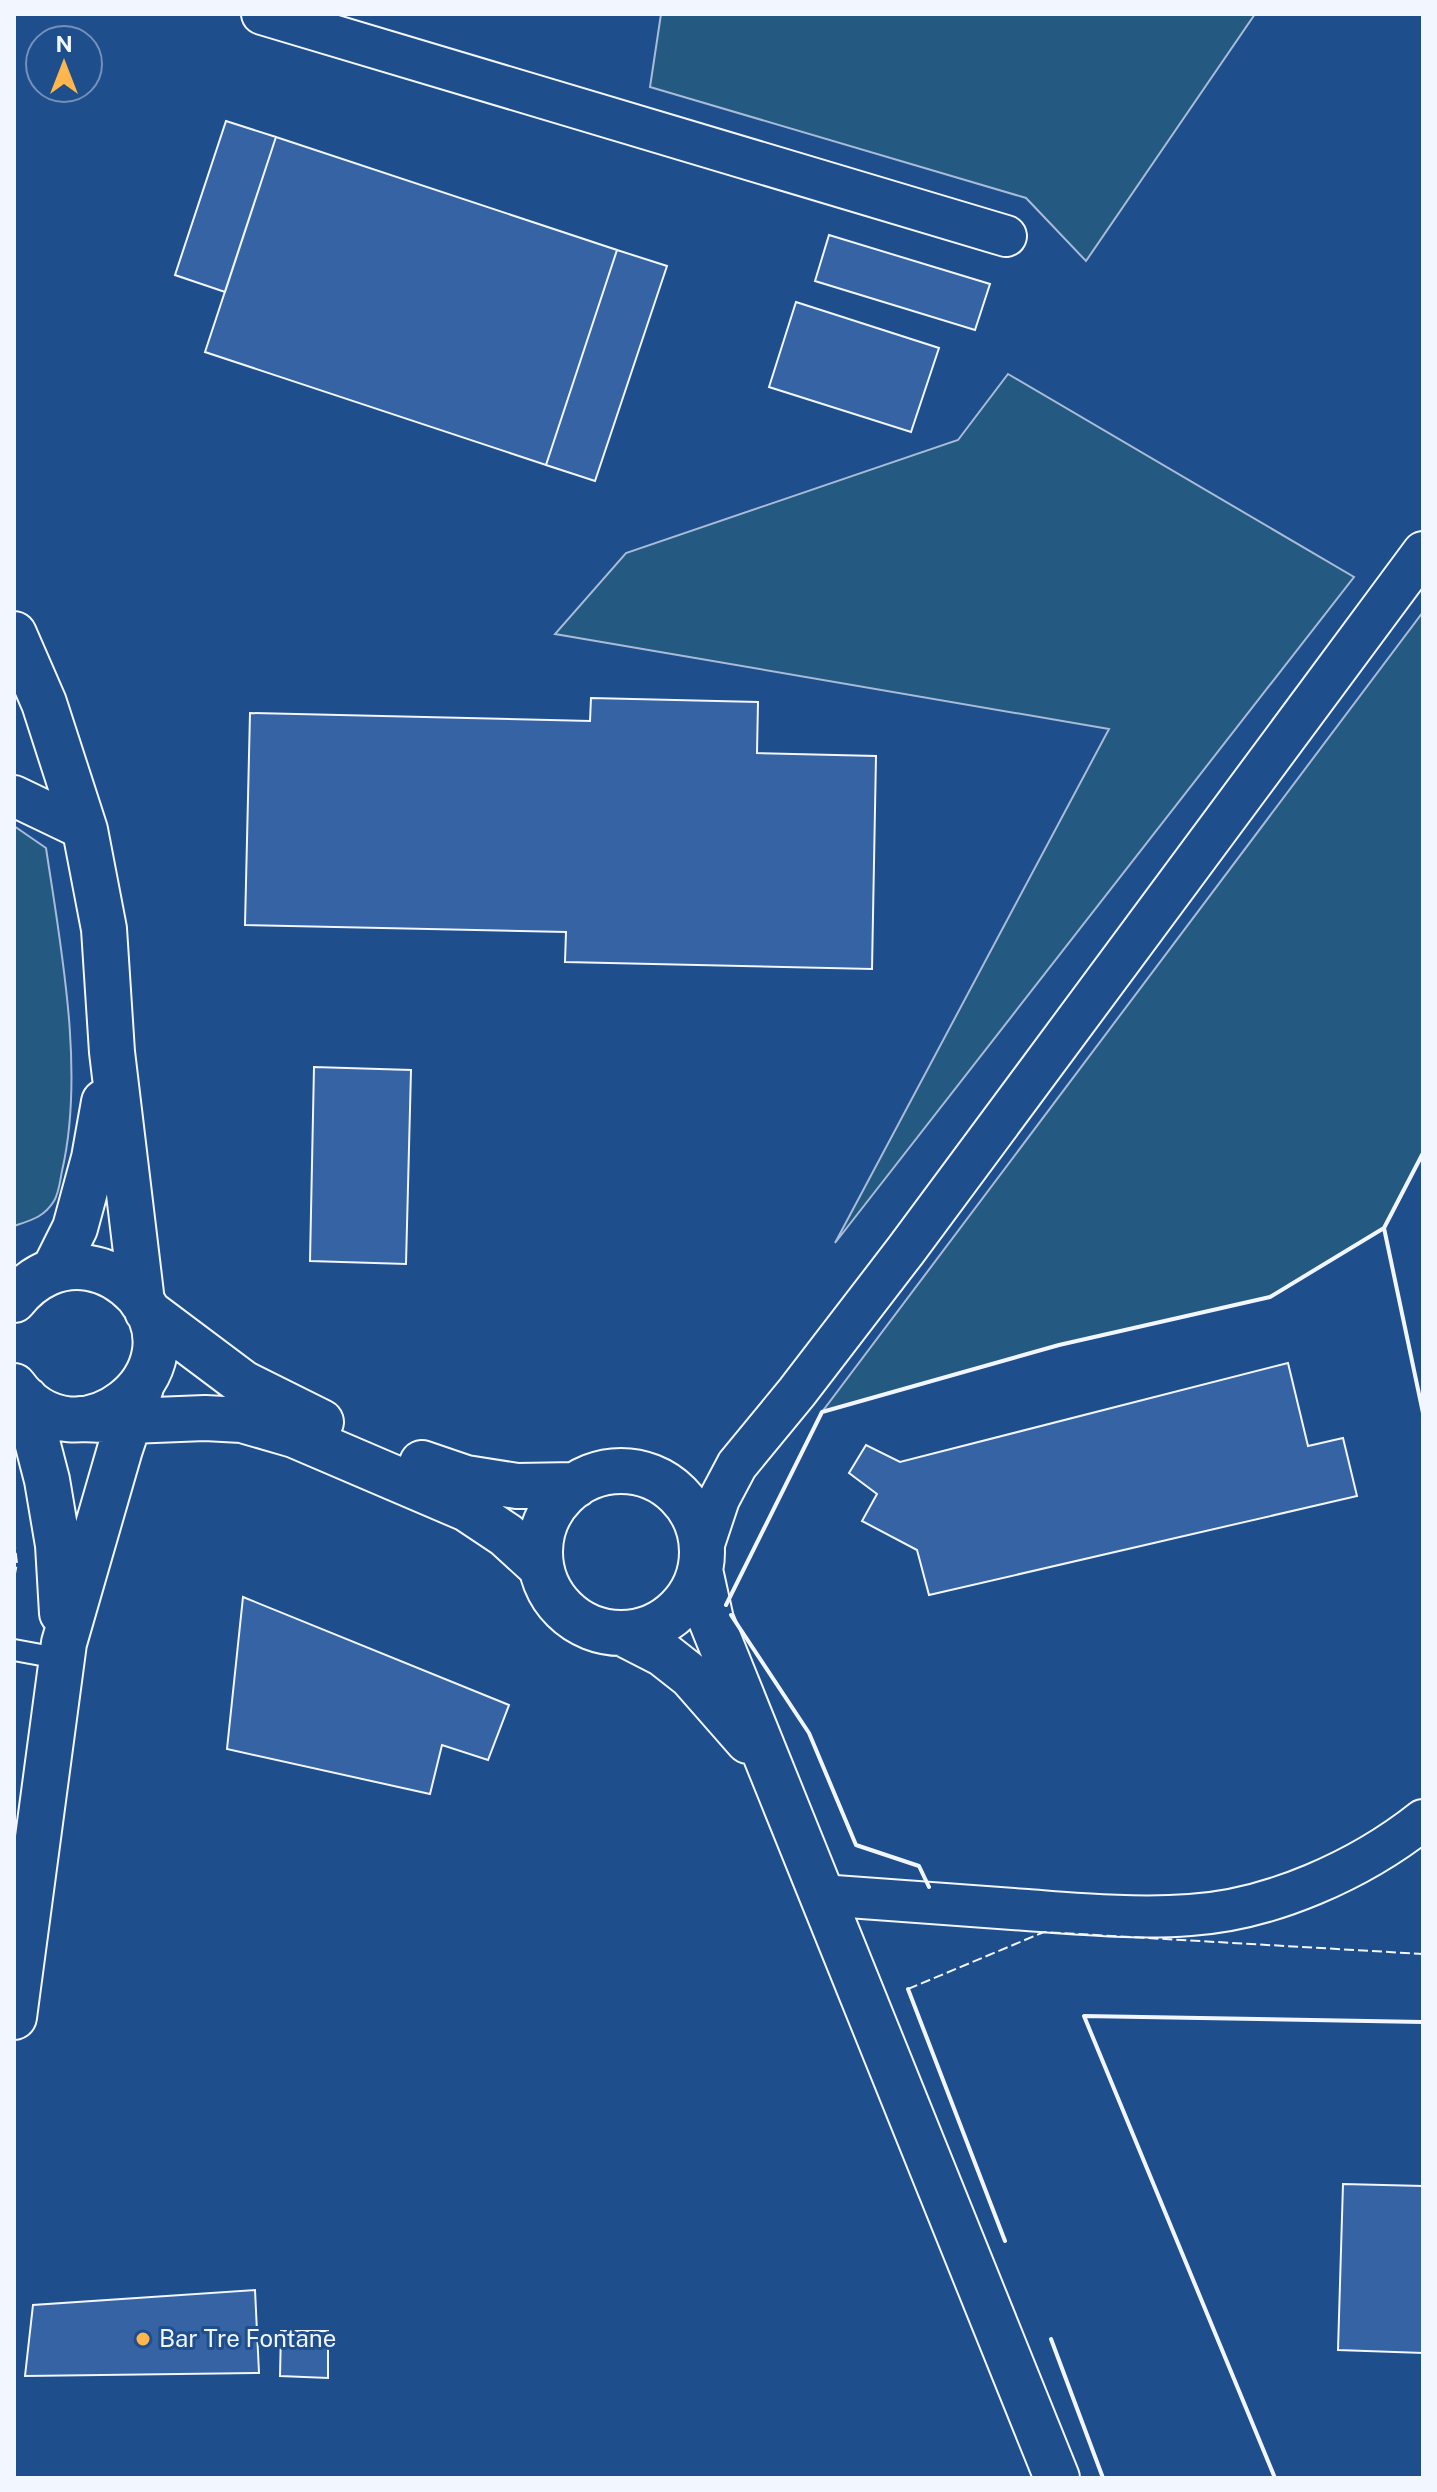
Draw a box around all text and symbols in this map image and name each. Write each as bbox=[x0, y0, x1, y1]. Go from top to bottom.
north arrow bbox=[24, 24, 104, 104]
text: N bbox=[55, 31, 73, 57]
place label: Bar Tre Fontane bbox=[159, 2324, 336, 2352]
marker: Bar Tre Fontane bbox=[134, 2330, 152, 2348]

